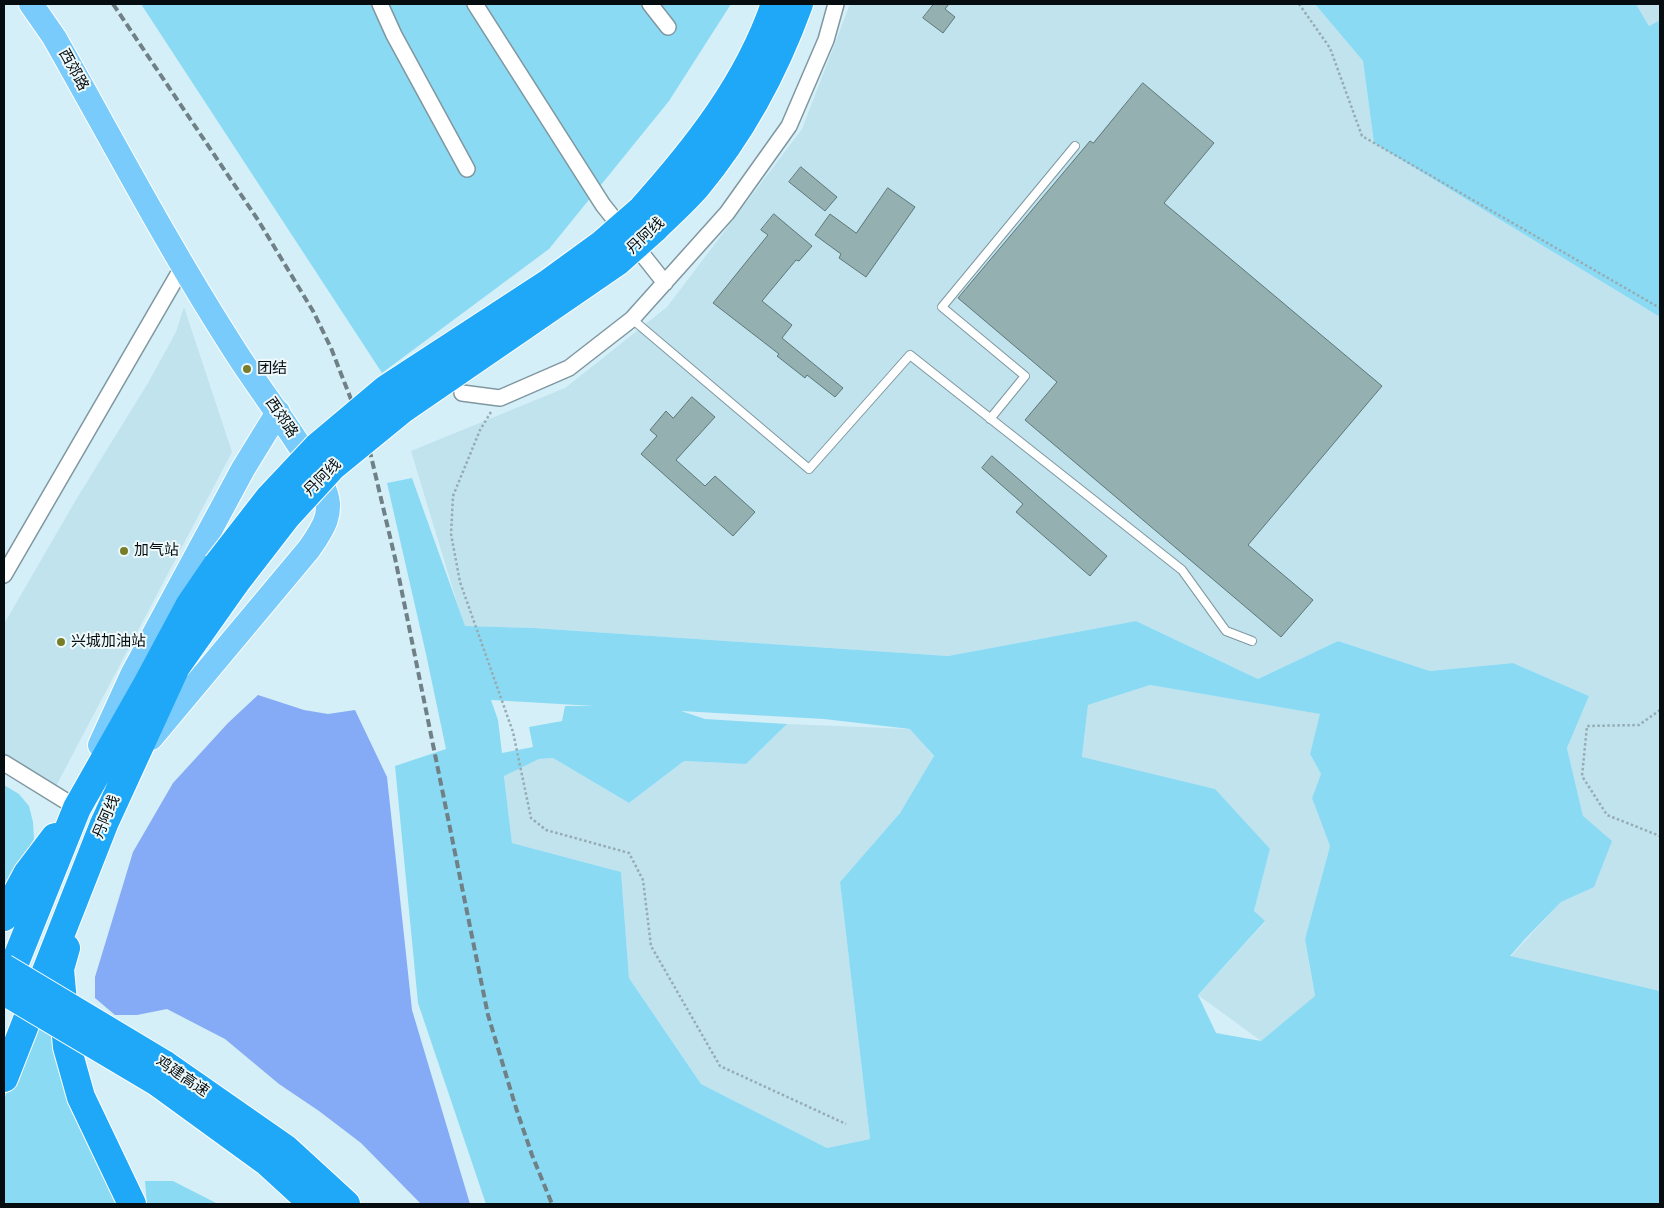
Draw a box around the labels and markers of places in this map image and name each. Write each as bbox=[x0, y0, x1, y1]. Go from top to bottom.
place label: 团结 bbox=[257, 360, 287, 378]
marker: 团结 bbox=[241, 363, 253, 375]
place label: 加气站 bbox=[134, 542, 179, 560]
marker: 加气站 bbox=[118, 545, 130, 557]
place label: 兴城加油站 bbox=[71, 633, 146, 651]
marker: 兴城加油站 bbox=[55, 636, 67, 648]

